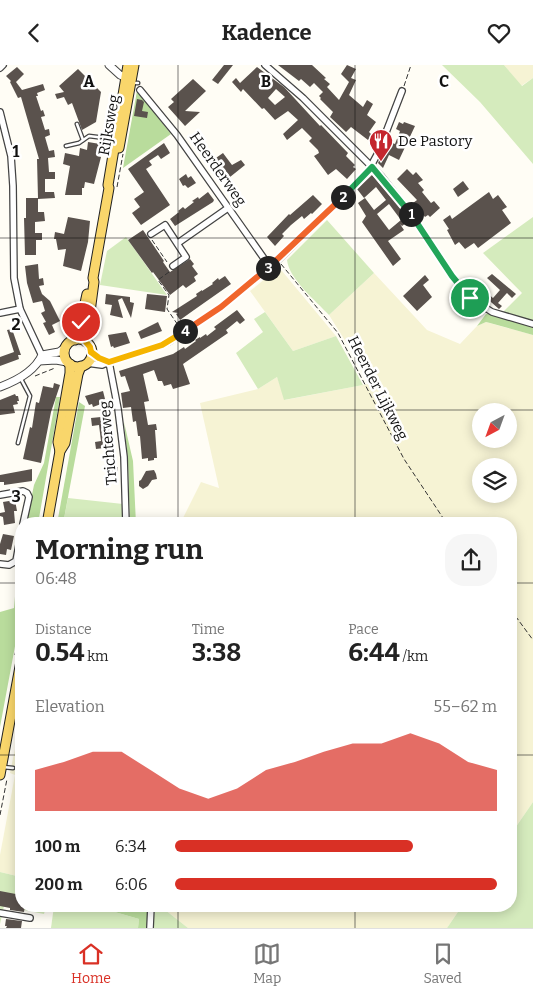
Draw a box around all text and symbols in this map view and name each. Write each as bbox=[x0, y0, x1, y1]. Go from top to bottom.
icon: back bbox=[20, 19, 48, 47]
text: Kadence bbox=[221, 19, 312, 46]
icon: heart bbox=[485, 19, 513, 47]
text: A bbox=[83, 72, 95, 91]
text: B bbox=[261, 72, 271, 91]
text: C bbox=[439, 72, 449, 91]
street label: Rijksweg bbox=[95, 93, 123, 157]
street label: Heerderweg bbox=[186, 128, 250, 210]
restaurant icon: De Pastory bbox=[368, 128, 394, 162]
place label: De Pastory bbox=[398, 132, 473, 150]
text: 1 bbox=[13, 142, 20, 161]
pin: 2 bbox=[330, 185, 356, 209]
text: 2 bbox=[340, 189, 347, 206]
pin: 1 bbox=[398, 201, 424, 227]
text: 1 bbox=[408, 206, 415, 223]
pin: 3 bbox=[256, 255, 280, 281]
text: 3 bbox=[264, 260, 273, 277]
pin bbox=[449, 277, 491, 319]
icon: arrive bbox=[456, 284, 484, 312]
pin bbox=[60, 301, 102, 343]
icon: check bbox=[67, 308, 95, 336]
text: 2 bbox=[11, 315, 21, 334]
pin: 4 bbox=[172, 319, 198, 343]
text: 4 bbox=[181, 323, 190, 340]
street label: Heerder Lijkweg bbox=[344, 333, 412, 443]
street label: Trichterweg bbox=[95, 400, 121, 486]
north arrow bbox=[472, 403, 518, 447]
map controls bbox=[472, 403, 517, 503]
button: layers bbox=[472, 458, 517, 503]
text: 3 bbox=[11, 487, 21, 506]
text: Morning run bbox=[35, 533, 203, 566]
button: share bbox=[445, 534, 497, 586]
text: 06:48 bbox=[35, 569, 77, 588]
text: Distance bbox=[35, 621, 92, 638]
text: Time bbox=[192, 621, 225, 638]
text: Pace bbox=[348, 621, 379, 638]
text: 0.54 bbox=[35, 638, 84, 668]
text: 3:38 bbox=[192, 638, 241, 668]
text: 6:44 bbox=[348, 638, 400, 668]
text: km bbox=[84, 648, 108, 665]
text: /km bbox=[400, 648, 428, 665]
text: Elevation bbox=[35, 697, 105, 716]
text: 55–62 m bbox=[434, 697, 497, 716]
text: 100 m bbox=[35, 837, 80, 856]
text: 6:34 bbox=[115, 837, 146, 856]
text: 200 m bbox=[35, 875, 82, 894]
text: 6:06 bbox=[115, 875, 147, 894]
tab: Home bbox=[71, 940, 111, 987]
tab: Map bbox=[253, 940, 281, 987]
tab: Saved bbox=[423, 940, 462, 987]

